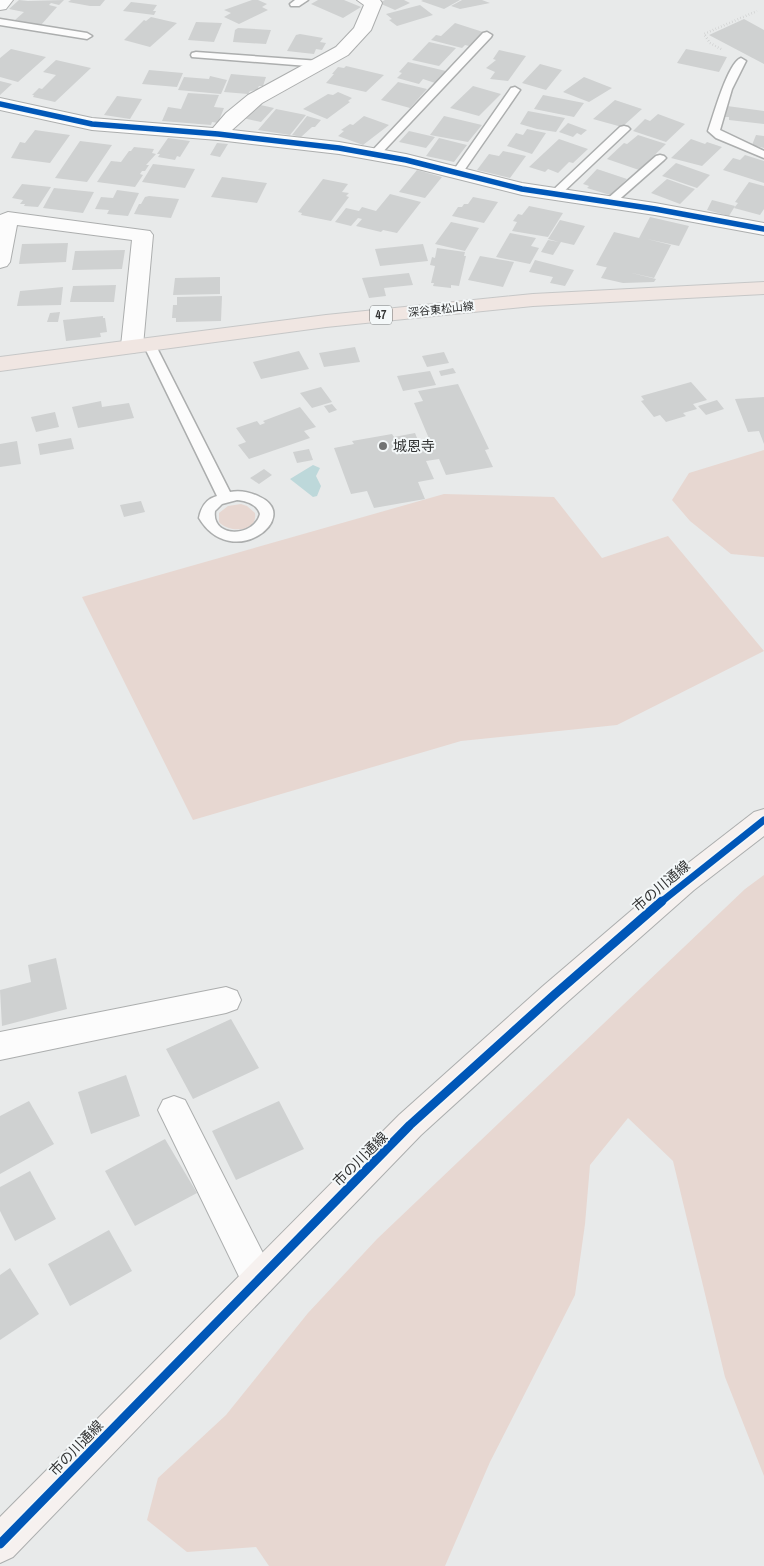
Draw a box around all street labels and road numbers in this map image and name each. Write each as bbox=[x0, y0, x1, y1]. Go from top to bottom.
street label: 深谷東松山線 bbox=[407, 299, 475, 319]
road number: 47 bbox=[370, 306, 392, 324]
street label: 市の川通線 bbox=[628, 857, 694, 915]
street label: 市の川通線 bbox=[329, 1128, 391, 1190]
street label: 市の川通線 bbox=[45, 1417, 107, 1479]

